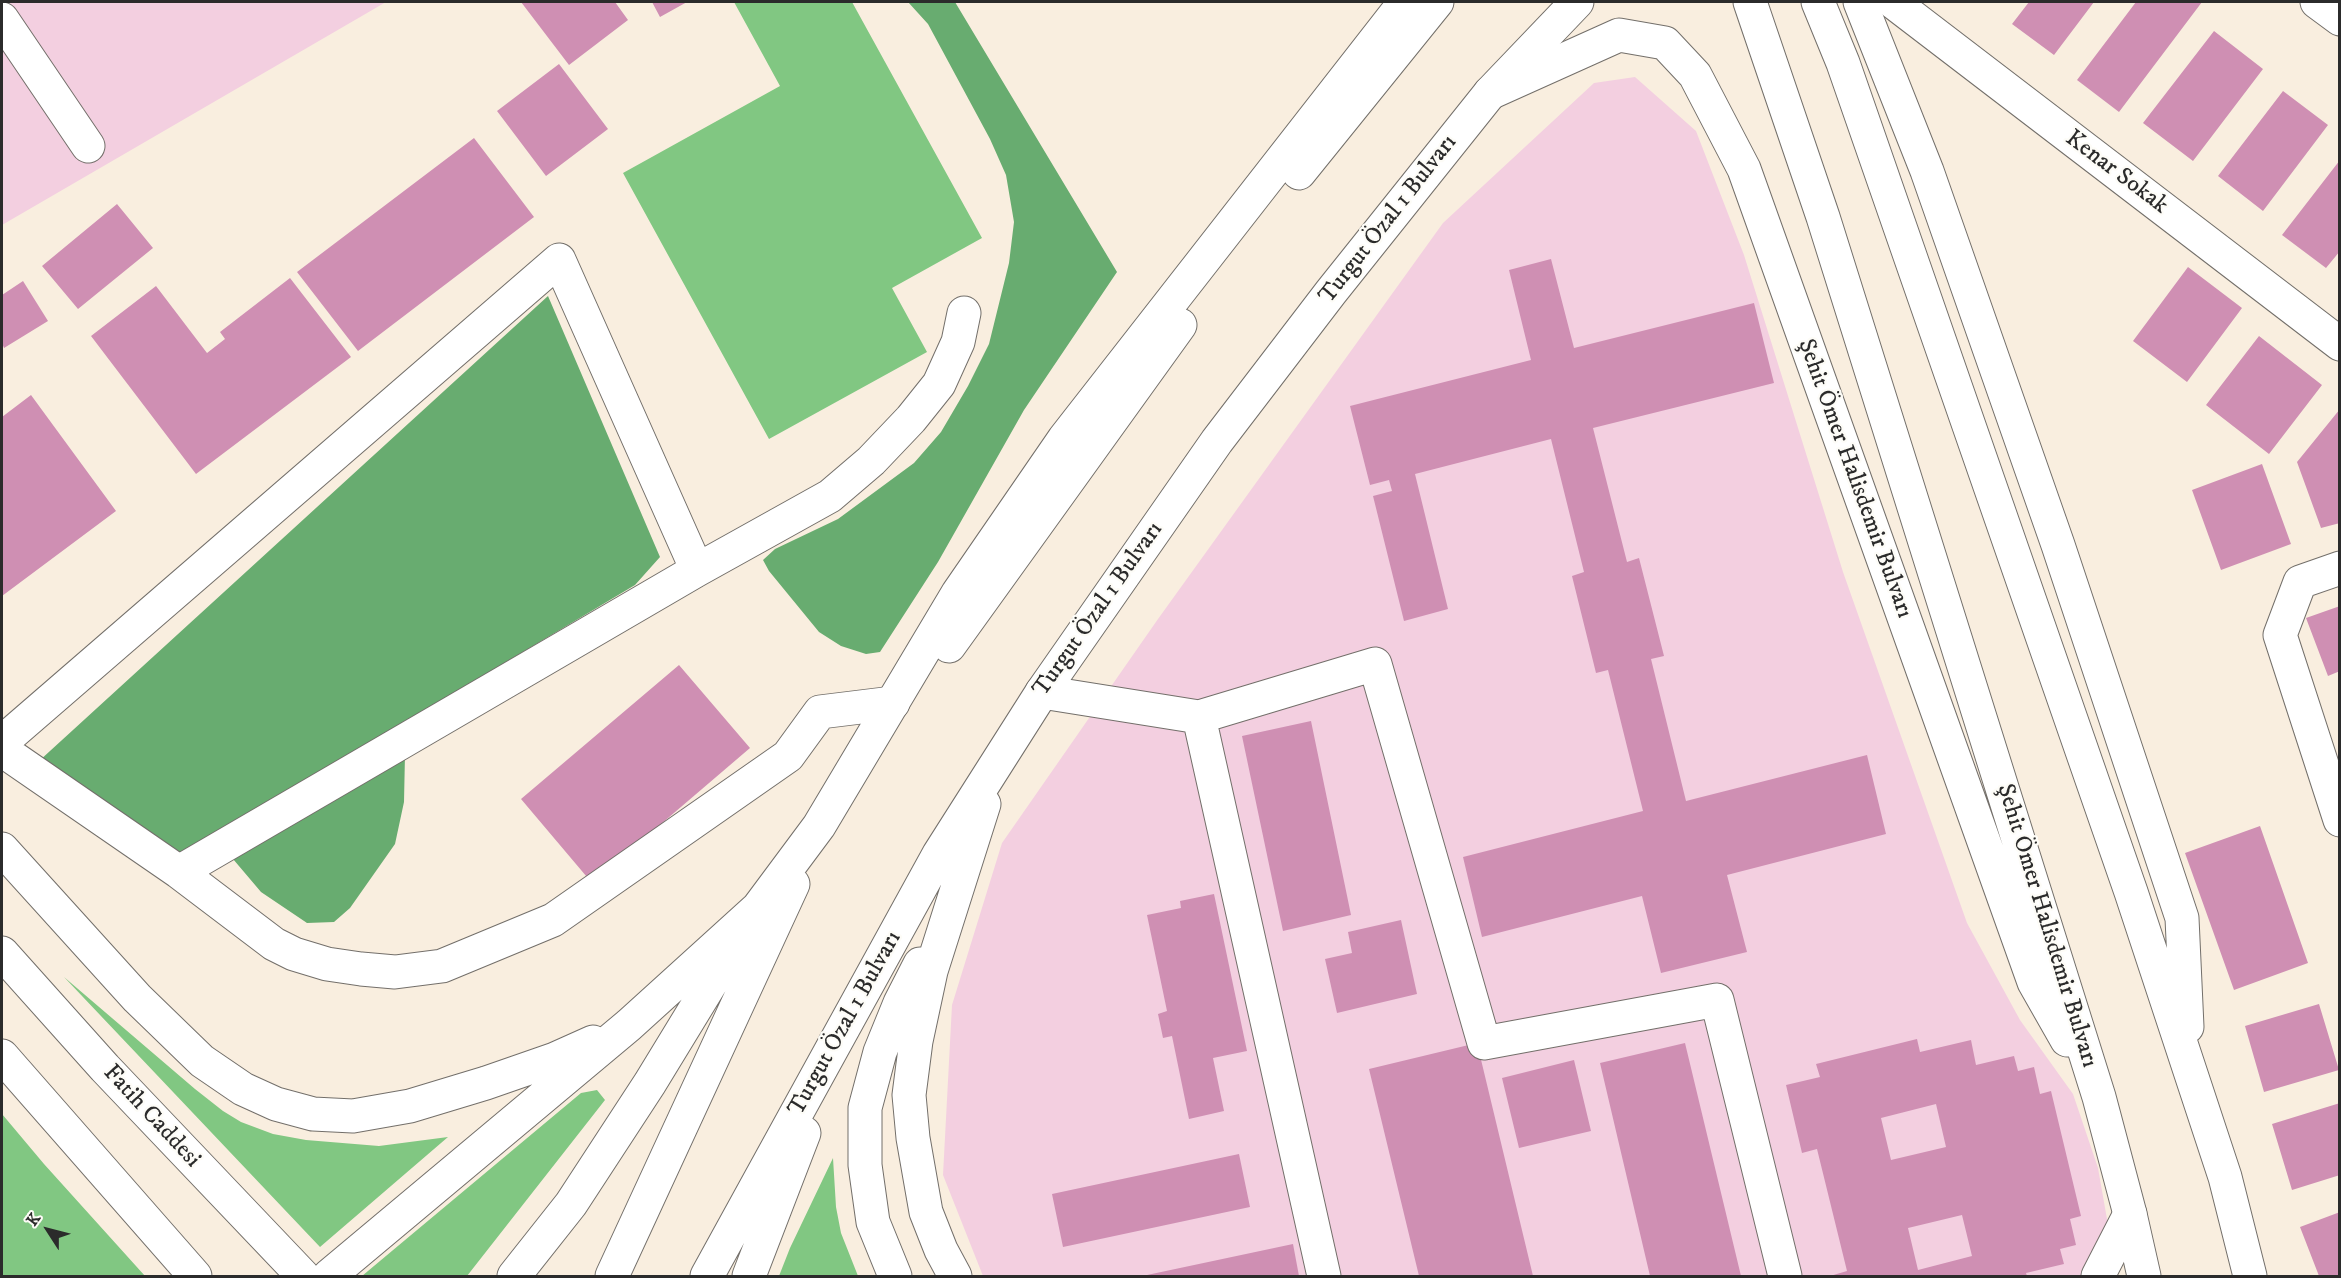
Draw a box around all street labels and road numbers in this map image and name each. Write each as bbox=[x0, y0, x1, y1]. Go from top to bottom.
street label: Kenar Sokak bbox=[2059, 125, 2173, 221]
street label: Turgut Özal 1 Bulvarı bbox=[1314, 130, 1464, 310]
street label: Şehit Ömer Halisdemir Bulvarı bbox=[1790, 336, 1918, 622]
street label: Turgut Özal 1 Bulvarı bbox=[1028, 517, 1170, 703]
street label: Şehit Ömer Halisdemir Bulvarı bbox=[1989, 781, 2103, 1071]
street label: Turgut Özal 1 Bulvarı bbox=[783, 927, 909, 1121]
street label: Fatih Caddesi bbox=[96, 1060, 206, 1174]

